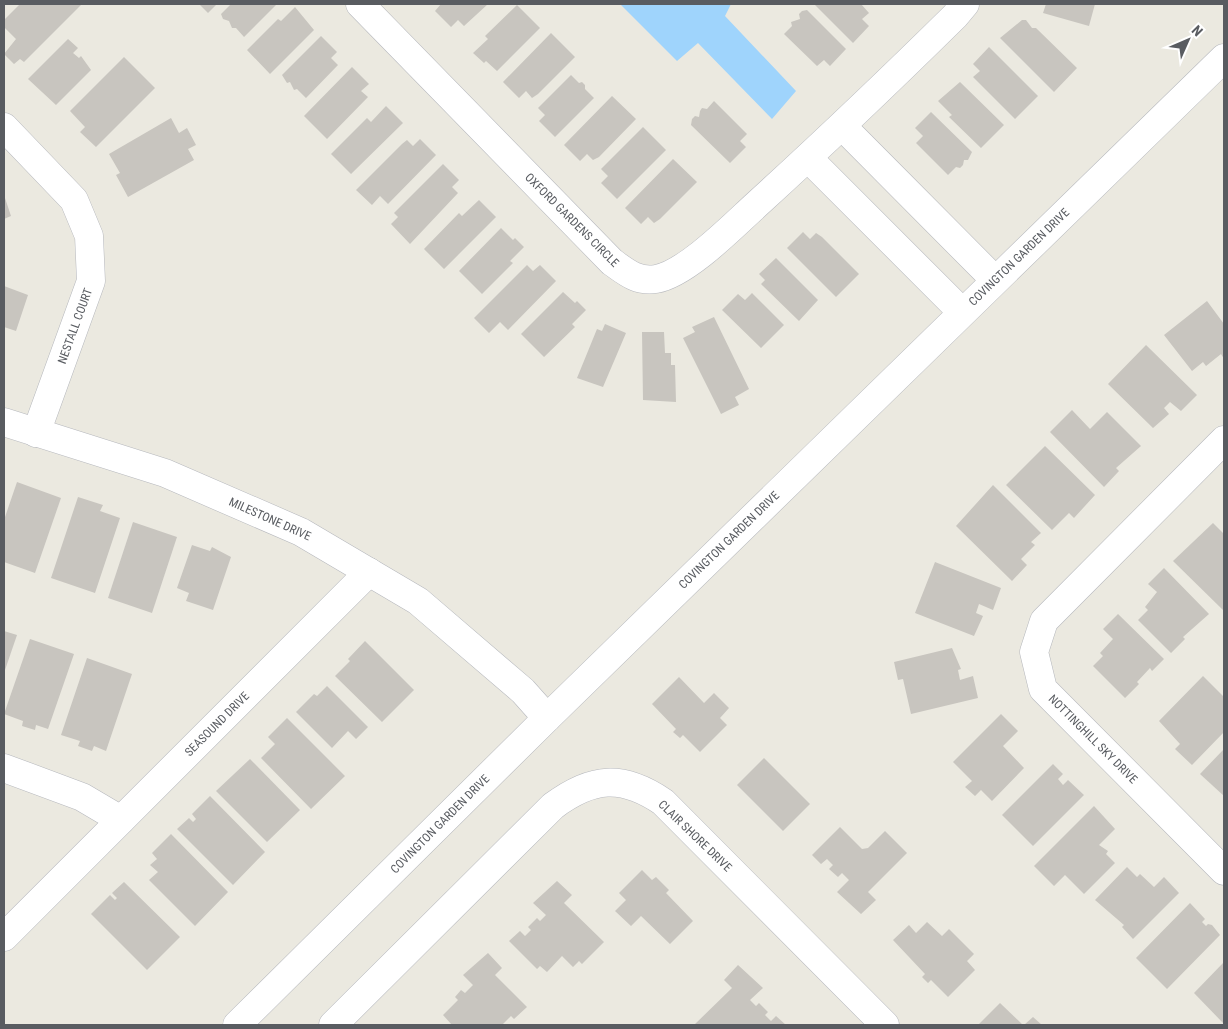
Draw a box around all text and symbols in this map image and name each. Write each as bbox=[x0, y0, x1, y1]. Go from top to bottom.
north arrow bbox=[1163, 15, 1213, 65]
text: N bbox=[1189, 22, 1206, 39]
street label: OXFORD GARDENS CIRCLE bbox=[522, 170, 622, 270]
street label: COVINGTON GARDEN DRIVE bbox=[966, 205, 1072, 309]
street label: NESTALL COURT bbox=[55, 286, 95, 366]
street label: COVINGTON GARDEN DRIVE bbox=[676, 488, 782, 592]
street label: MILESTONE DRIVE bbox=[227, 495, 313, 543]
street label: SEASOUND DRIVE bbox=[182, 689, 252, 759]
street label: NOTTINGHILL SKY DRIVE bbox=[1046, 692, 1140, 786]
street label: COVINGTON GARDEN DRIVE bbox=[388, 772, 492, 876]
street label: CLAIR SHORE DRIVE bbox=[655, 797, 735, 875]

